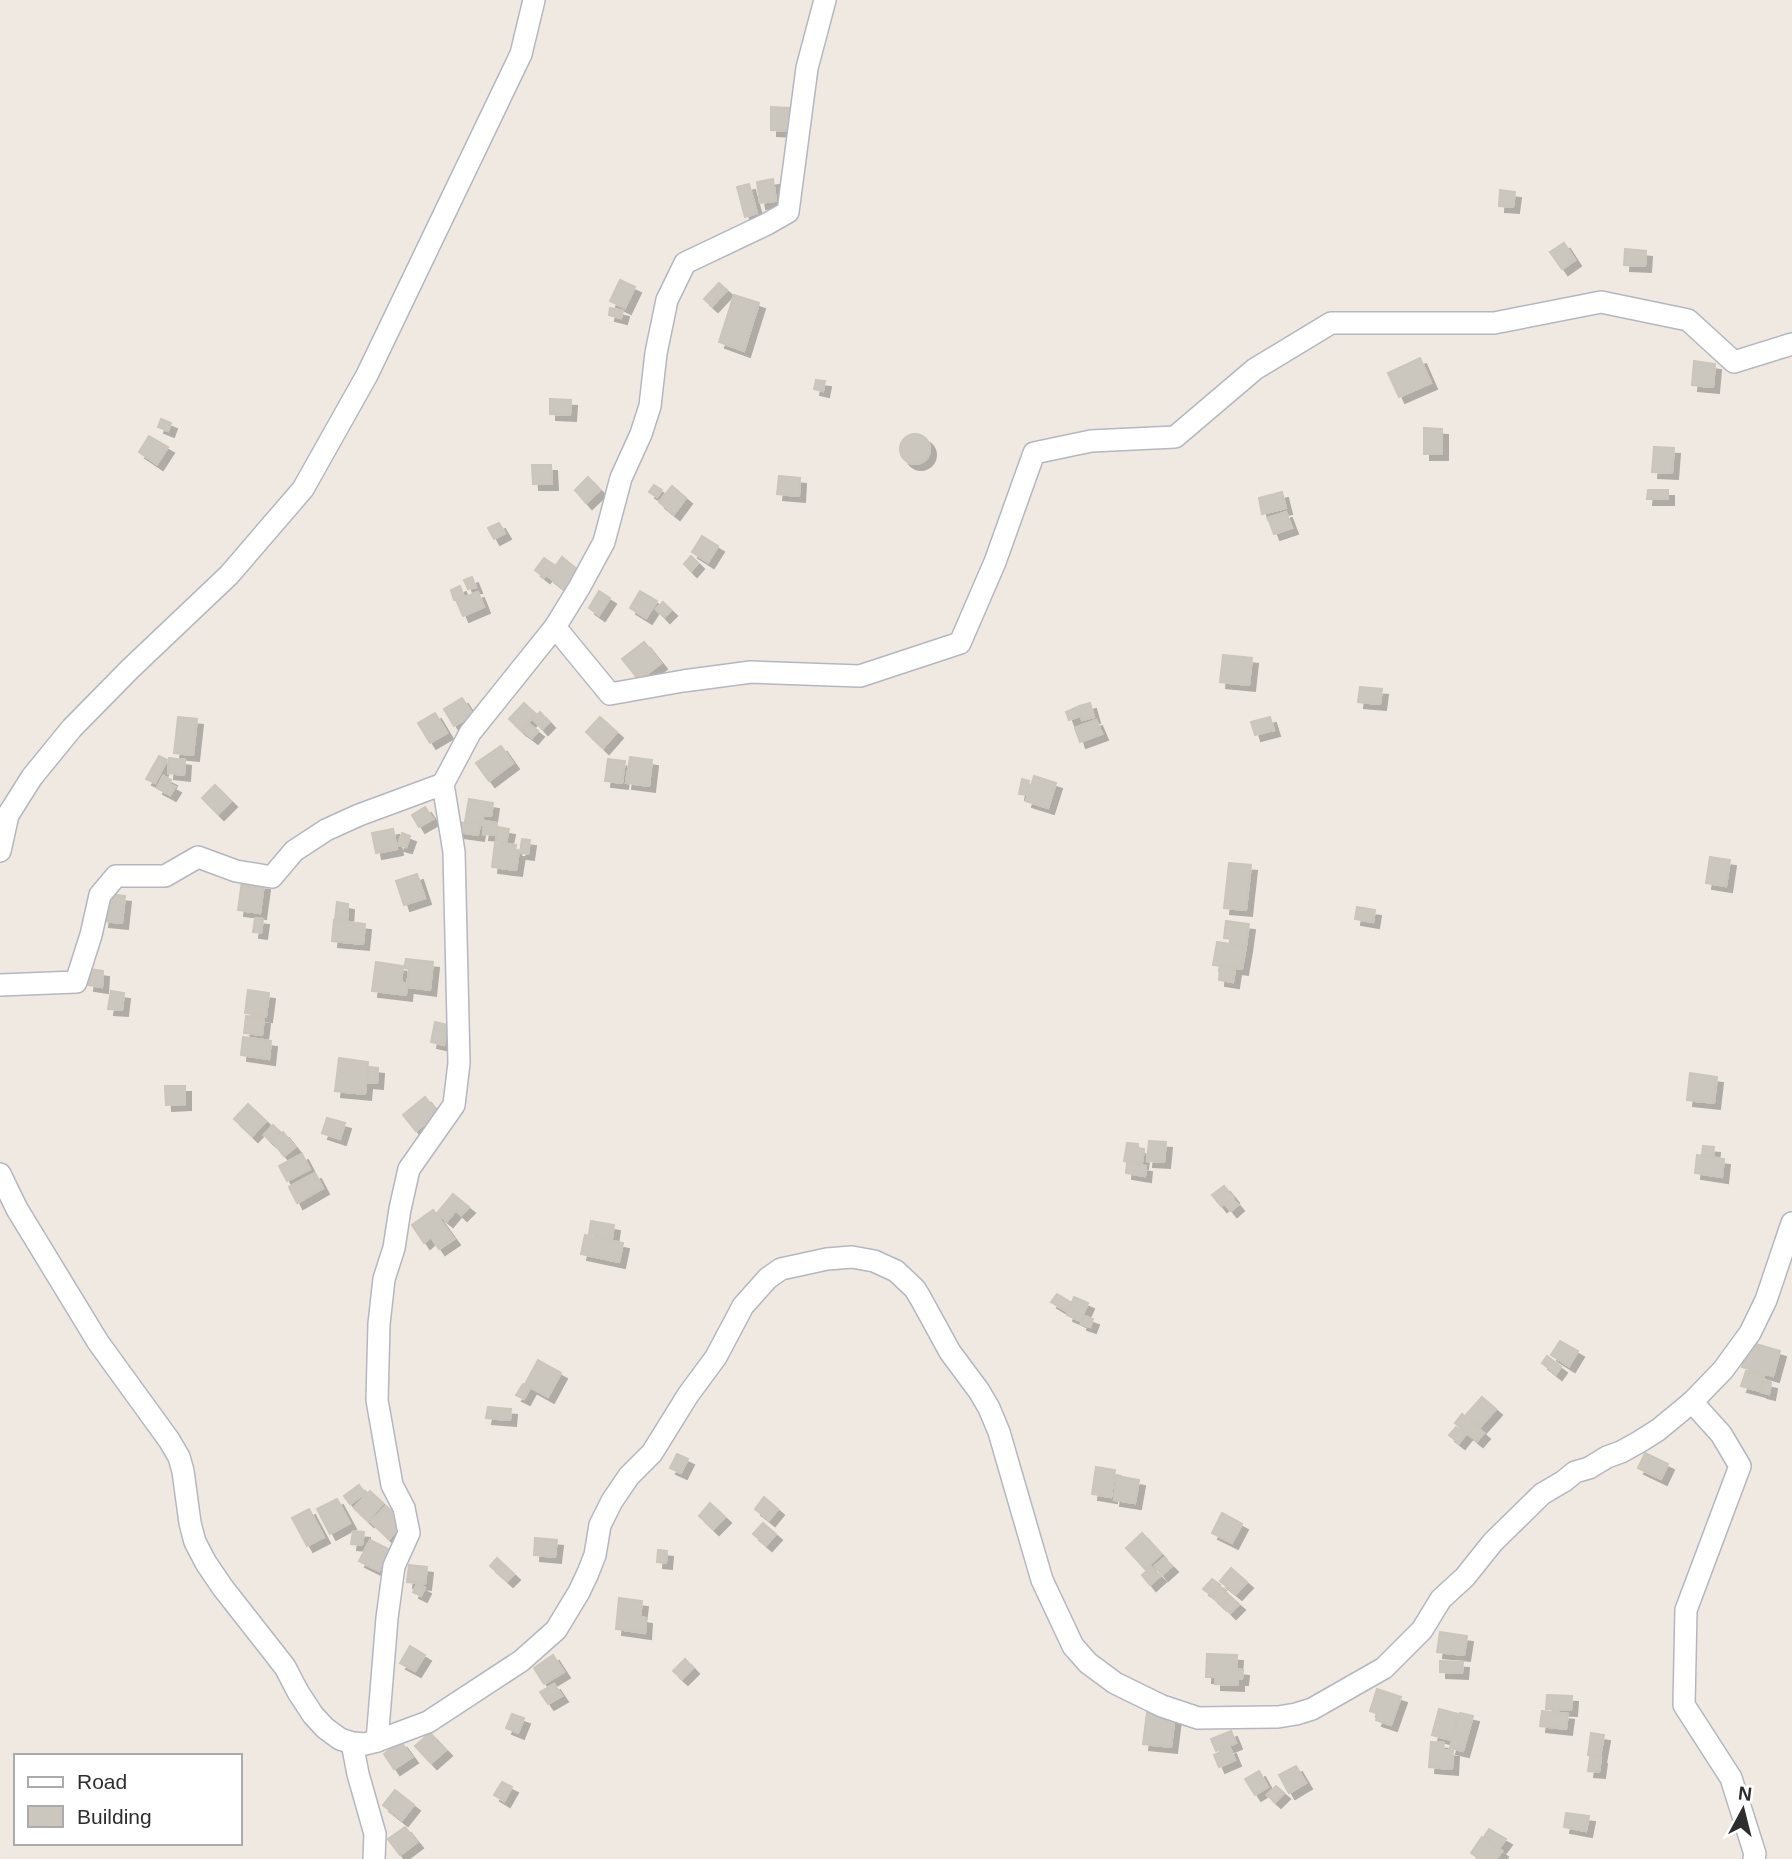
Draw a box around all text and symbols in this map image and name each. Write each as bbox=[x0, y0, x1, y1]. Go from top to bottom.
legend bbox=[14, 1754, 242, 1845]
text: Road bbox=[77, 1770, 127, 1793]
north arrow bbox=[1708, 1775, 1778, 1845]
text: N bbox=[1737, 1782, 1753, 1805]
text: Building bbox=[77, 1805, 152, 1828]

